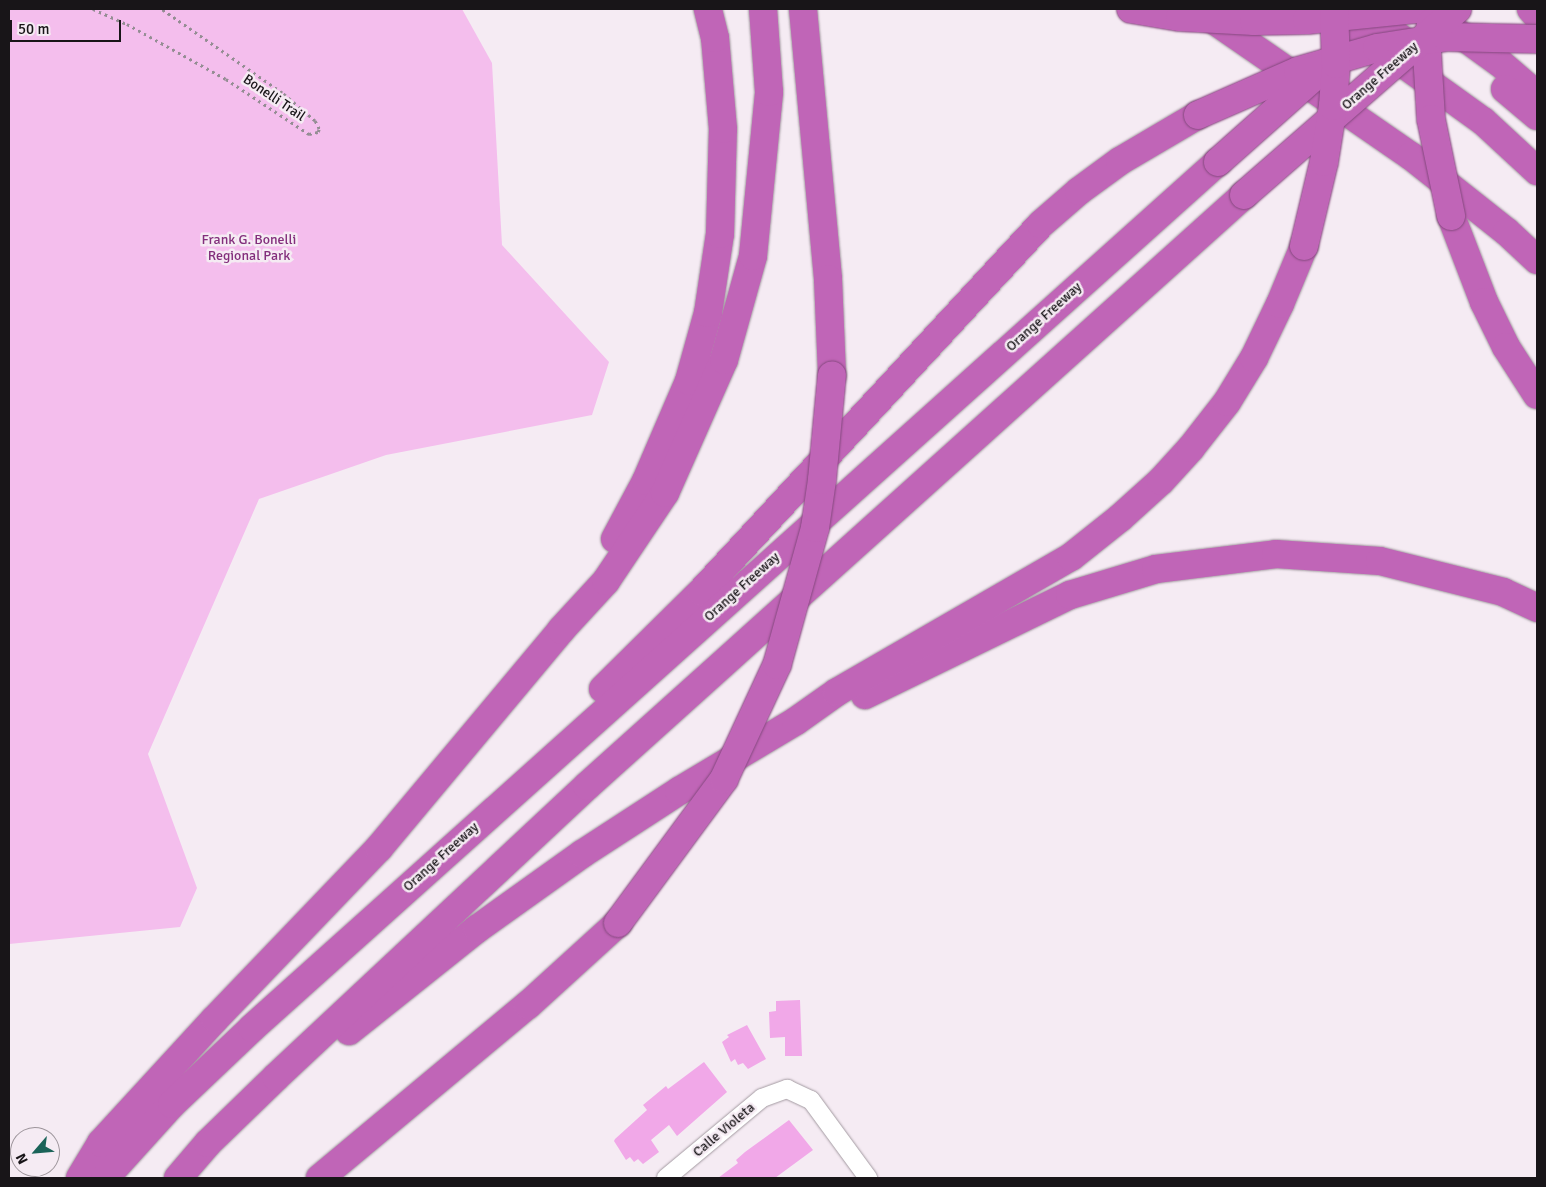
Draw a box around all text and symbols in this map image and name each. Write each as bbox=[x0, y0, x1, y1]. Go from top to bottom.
scale bar bbox=[12, 10, 124, 42]
text: 50 m bbox=[18, 20, 49, 38]
street label: Orange Freeway bbox=[1338, 38, 1422, 114]
street label: Bonelli Trail bbox=[240, 71, 308, 125]
park label: Frank G. Bonelli Regional Park bbox=[202, 232, 296, 264]
street label: Orange Freeway bbox=[1003, 279, 1085, 355]
street label: Orange Freeway bbox=[701, 549, 783, 625]
street label: Orange Freeway bbox=[400, 819, 482, 895]
street label: Calle Violeta bbox=[690, 1099, 758, 1161]
north arrow bbox=[10, 1127, 60, 1177]
text: N bbox=[12, 1150, 32, 1167]

